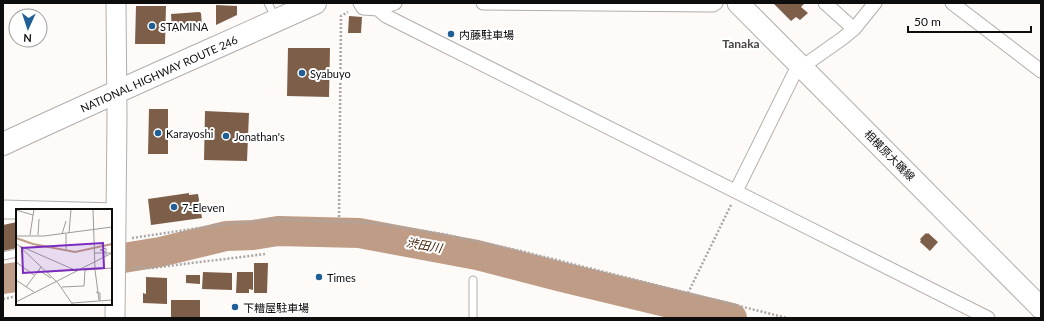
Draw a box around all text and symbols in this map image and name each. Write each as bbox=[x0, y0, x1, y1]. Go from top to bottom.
north arrow bbox=[8, 8, 48, 48]
scale bar bbox=[908, 8, 1031, 34]
text: 50 m bbox=[914, 14, 941, 29]
place label: STAMINA bbox=[160, 20, 209, 33]
marker: STAMINA bbox=[147, 21, 157, 31]
place label: 内藤駐車場 bbox=[459, 28, 514, 41]
marker: 内藤駐車場 bbox=[446, 29, 456, 39]
text: N bbox=[23, 32, 32, 45]
street label: NATIONAL HIGHWAY ROUTE 246 bbox=[78, 32, 239, 114]
district label: Tanaka bbox=[722, 36, 760, 51]
place label: Syabuyo bbox=[310, 67, 351, 80]
marker: Syabuyo bbox=[297, 68, 307, 78]
place label: Karayoshi bbox=[166, 127, 214, 140]
street label: 相模原大磯線 bbox=[862, 127, 918, 183]
marker: Karayoshi bbox=[153, 128, 163, 138]
place label: Jonathan's bbox=[234, 130, 285, 143]
marker: Jonathan's bbox=[221, 131, 231, 141]
place label: 7-Eleven bbox=[182, 201, 225, 214]
marker: 7-Eleven bbox=[169, 202, 179, 212]
inset map bbox=[16, 209, 112, 305]
water label: 渋田川 bbox=[405, 234, 445, 256]
place label: Times bbox=[327, 271, 356, 284]
marker: Times bbox=[314, 272, 324, 282]
place label: 下糟屋駐車場 bbox=[243, 301, 309, 314]
marker: 下糟屋駐車場 bbox=[230, 302, 240, 312]

